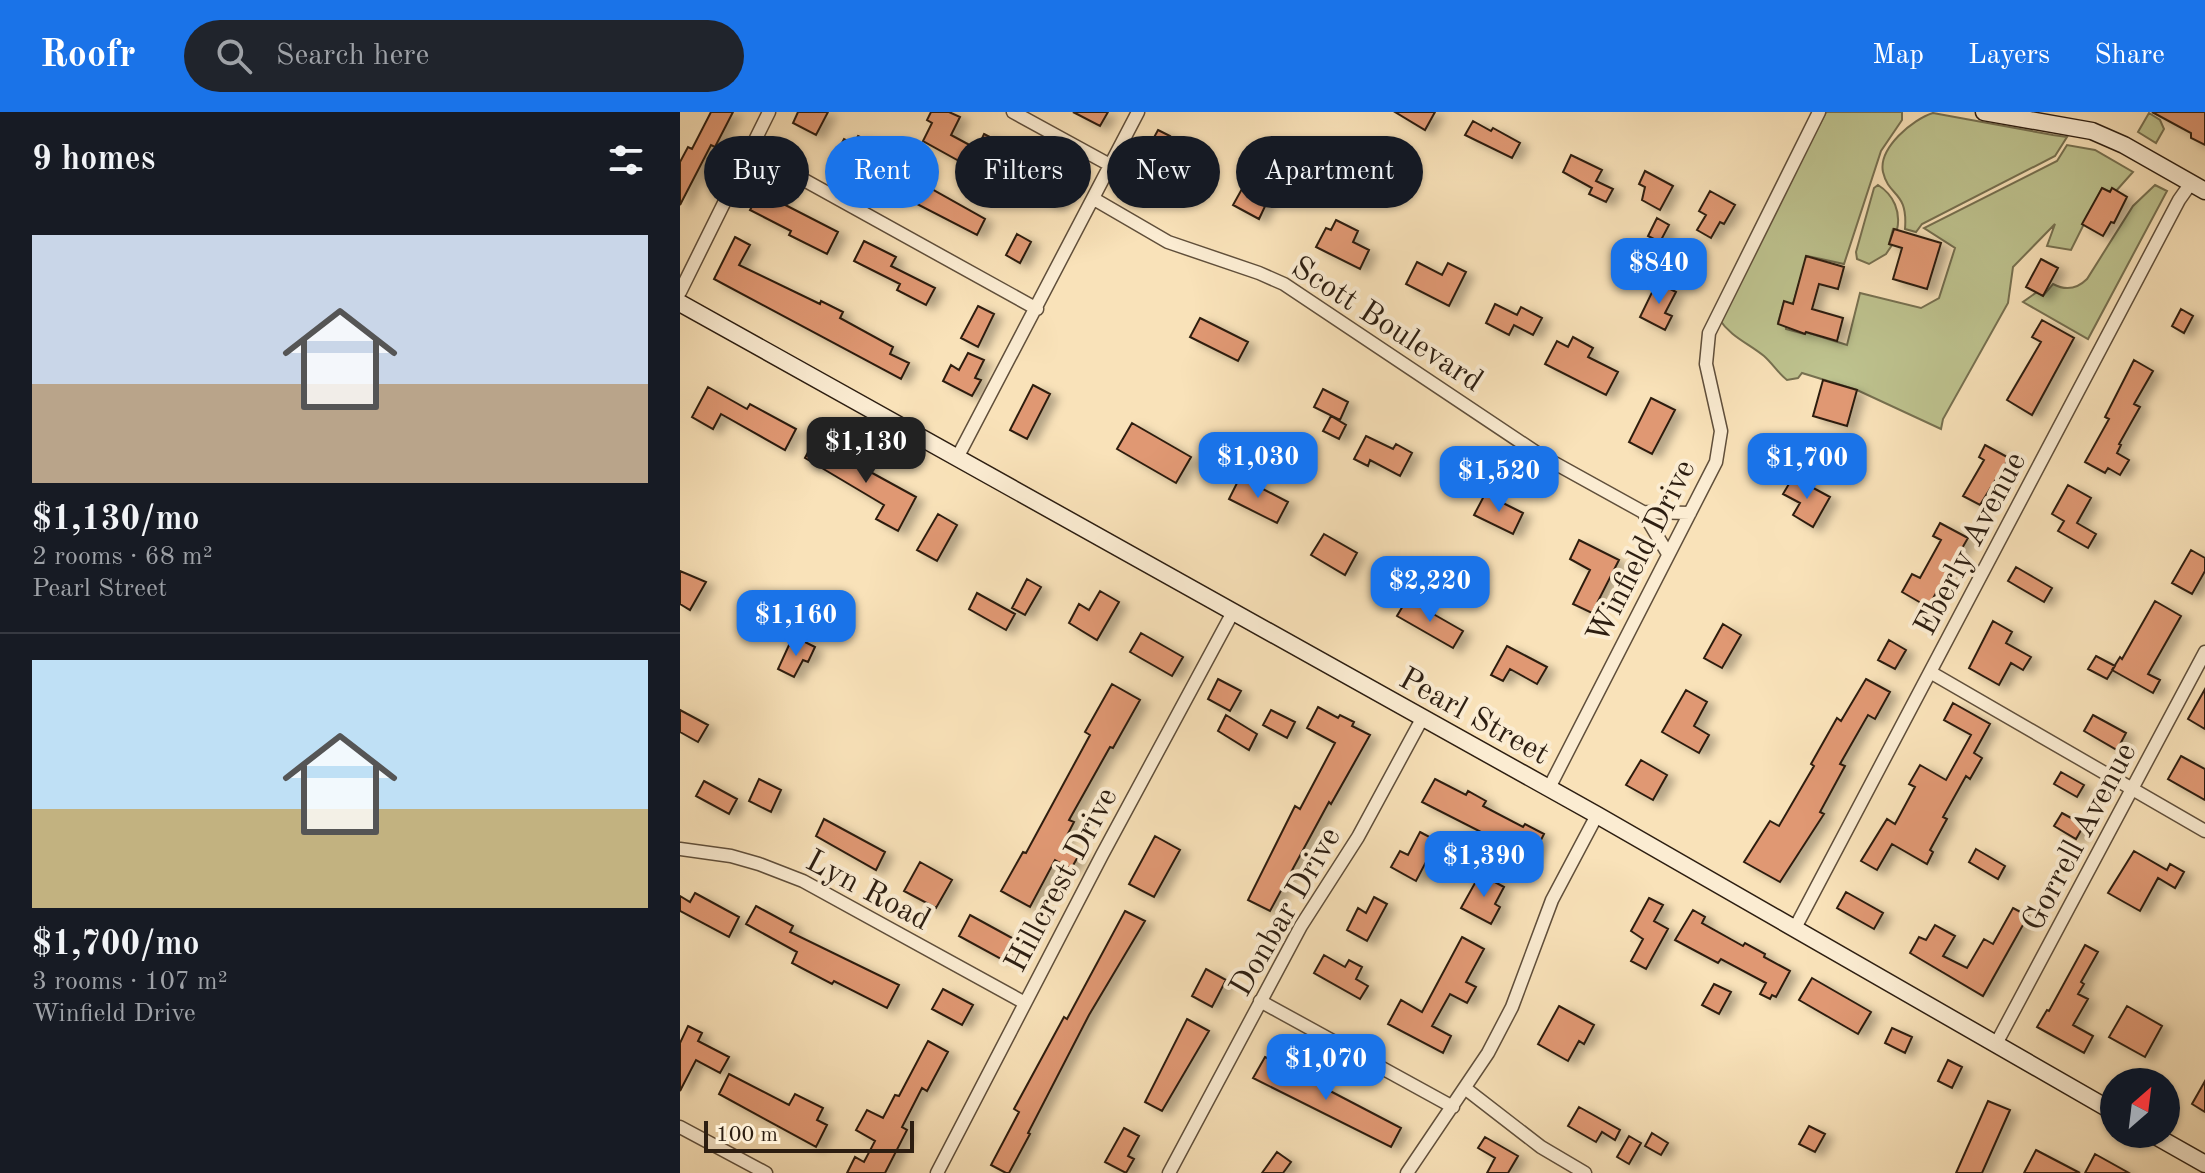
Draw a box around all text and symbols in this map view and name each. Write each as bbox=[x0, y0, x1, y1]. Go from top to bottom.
search box bbox=[184, 20, 744, 92]
icon: search bbox=[212, 34, 256, 78]
text: Roofr bbox=[40, 37, 136, 75]
text: Search here bbox=[276, 41, 429, 71]
text: Map bbox=[1872, 42, 1924, 70]
text: Layers bbox=[1968, 42, 2050, 70]
text: Share bbox=[2094, 42, 2165, 70]
chip: Buy bbox=[704, 136, 809, 208]
chip: Rent bbox=[825, 136, 939, 208]
chip: Filters bbox=[955, 136, 1091, 208]
chip: New bbox=[1107, 136, 1220, 208]
chip: Apartment bbox=[1236, 136, 1423, 208]
icon: filters bbox=[604, 138, 648, 182]
text: 9 homes bbox=[32, 143, 155, 177]
pin: $840 bbox=[1612, 238, 1706, 306]
text: $840 bbox=[1629, 251, 1689, 277]
street label: Scott Boulevard bbox=[1285, 252, 1488, 399]
icon: home bbox=[268, 287, 412, 431]
pin: $1,130 bbox=[801, 417, 931, 485]
text: $1,130 bbox=[825, 430, 907, 456]
pin: $1,030 bbox=[1193, 432, 1323, 500]
pin: $1,700 bbox=[1742, 433, 1872, 501]
text: $1,030 bbox=[1217, 445, 1299, 471]
pin: $1,520 bbox=[1434, 446, 1564, 514]
text: $1,700 bbox=[1766, 446, 1848, 472]
street label: Eberly Avenue bbox=[1910, 447, 2033, 641]
street label: Winfield Drive bbox=[1583, 455, 1703, 649]
text: $1,520 bbox=[1458, 459, 1540, 485]
text: $1,130/mo bbox=[32, 503, 200, 537]
text: 2 rooms · 68 m² bbox=[32, 544, 213, 570]
pin: $2,220 bbox=[1365, 556, 1495, 624]
text: $2,220 bbox=[1389, 569, 1471, 595]
text: Pearl Street bbox=[32, 576, 167, 602]
pin: $1,160 bbox=[731, 590, 861, 658]
text: $1,160 bbox=[755, 603, 837, 629]
street label: Pearl Street bbox=[1393, 663, 1554, 772]
icon: home bbox=[268, 712, 412, 856]
street label: Gorrell Avenue bbox=[2018, 738, 2144, 937]
street label: Hillcrest Drive bbox=[1001, 783, 1125, 978]
street label: Donbar Drive bbox=[1225, 823, 1348, 1002]
pin: $1,390 bbox=[1419, 831, 1549, 899]
text: $1,390 bbox=[1443, 844, 1525, 870]
street label: Lyn Road bbox=[800, 846, 935, 938]
text: $1,700/mo bbox=[32, 928, 200, 962]
text: 3 rooms · 107 m² bbox=[32, 969, 228, 995]
text: Winfield Drive bbox=[32, 1001, 196, 1027]
pin: $1,070 bbox=[1261, 1034, 1391, 1102]
text: $1,070 bbox=[1285, 1047, 1367, 1073]
north arrow bbox=[2100, 1068, 2180, 1148]
map controls bbox=[2100, 1068, 2180, 1148]
scale bar bbox=[704, 1117, 914, 1153]
text: 100 m bbox=[716, 1124, 778, 1146]

